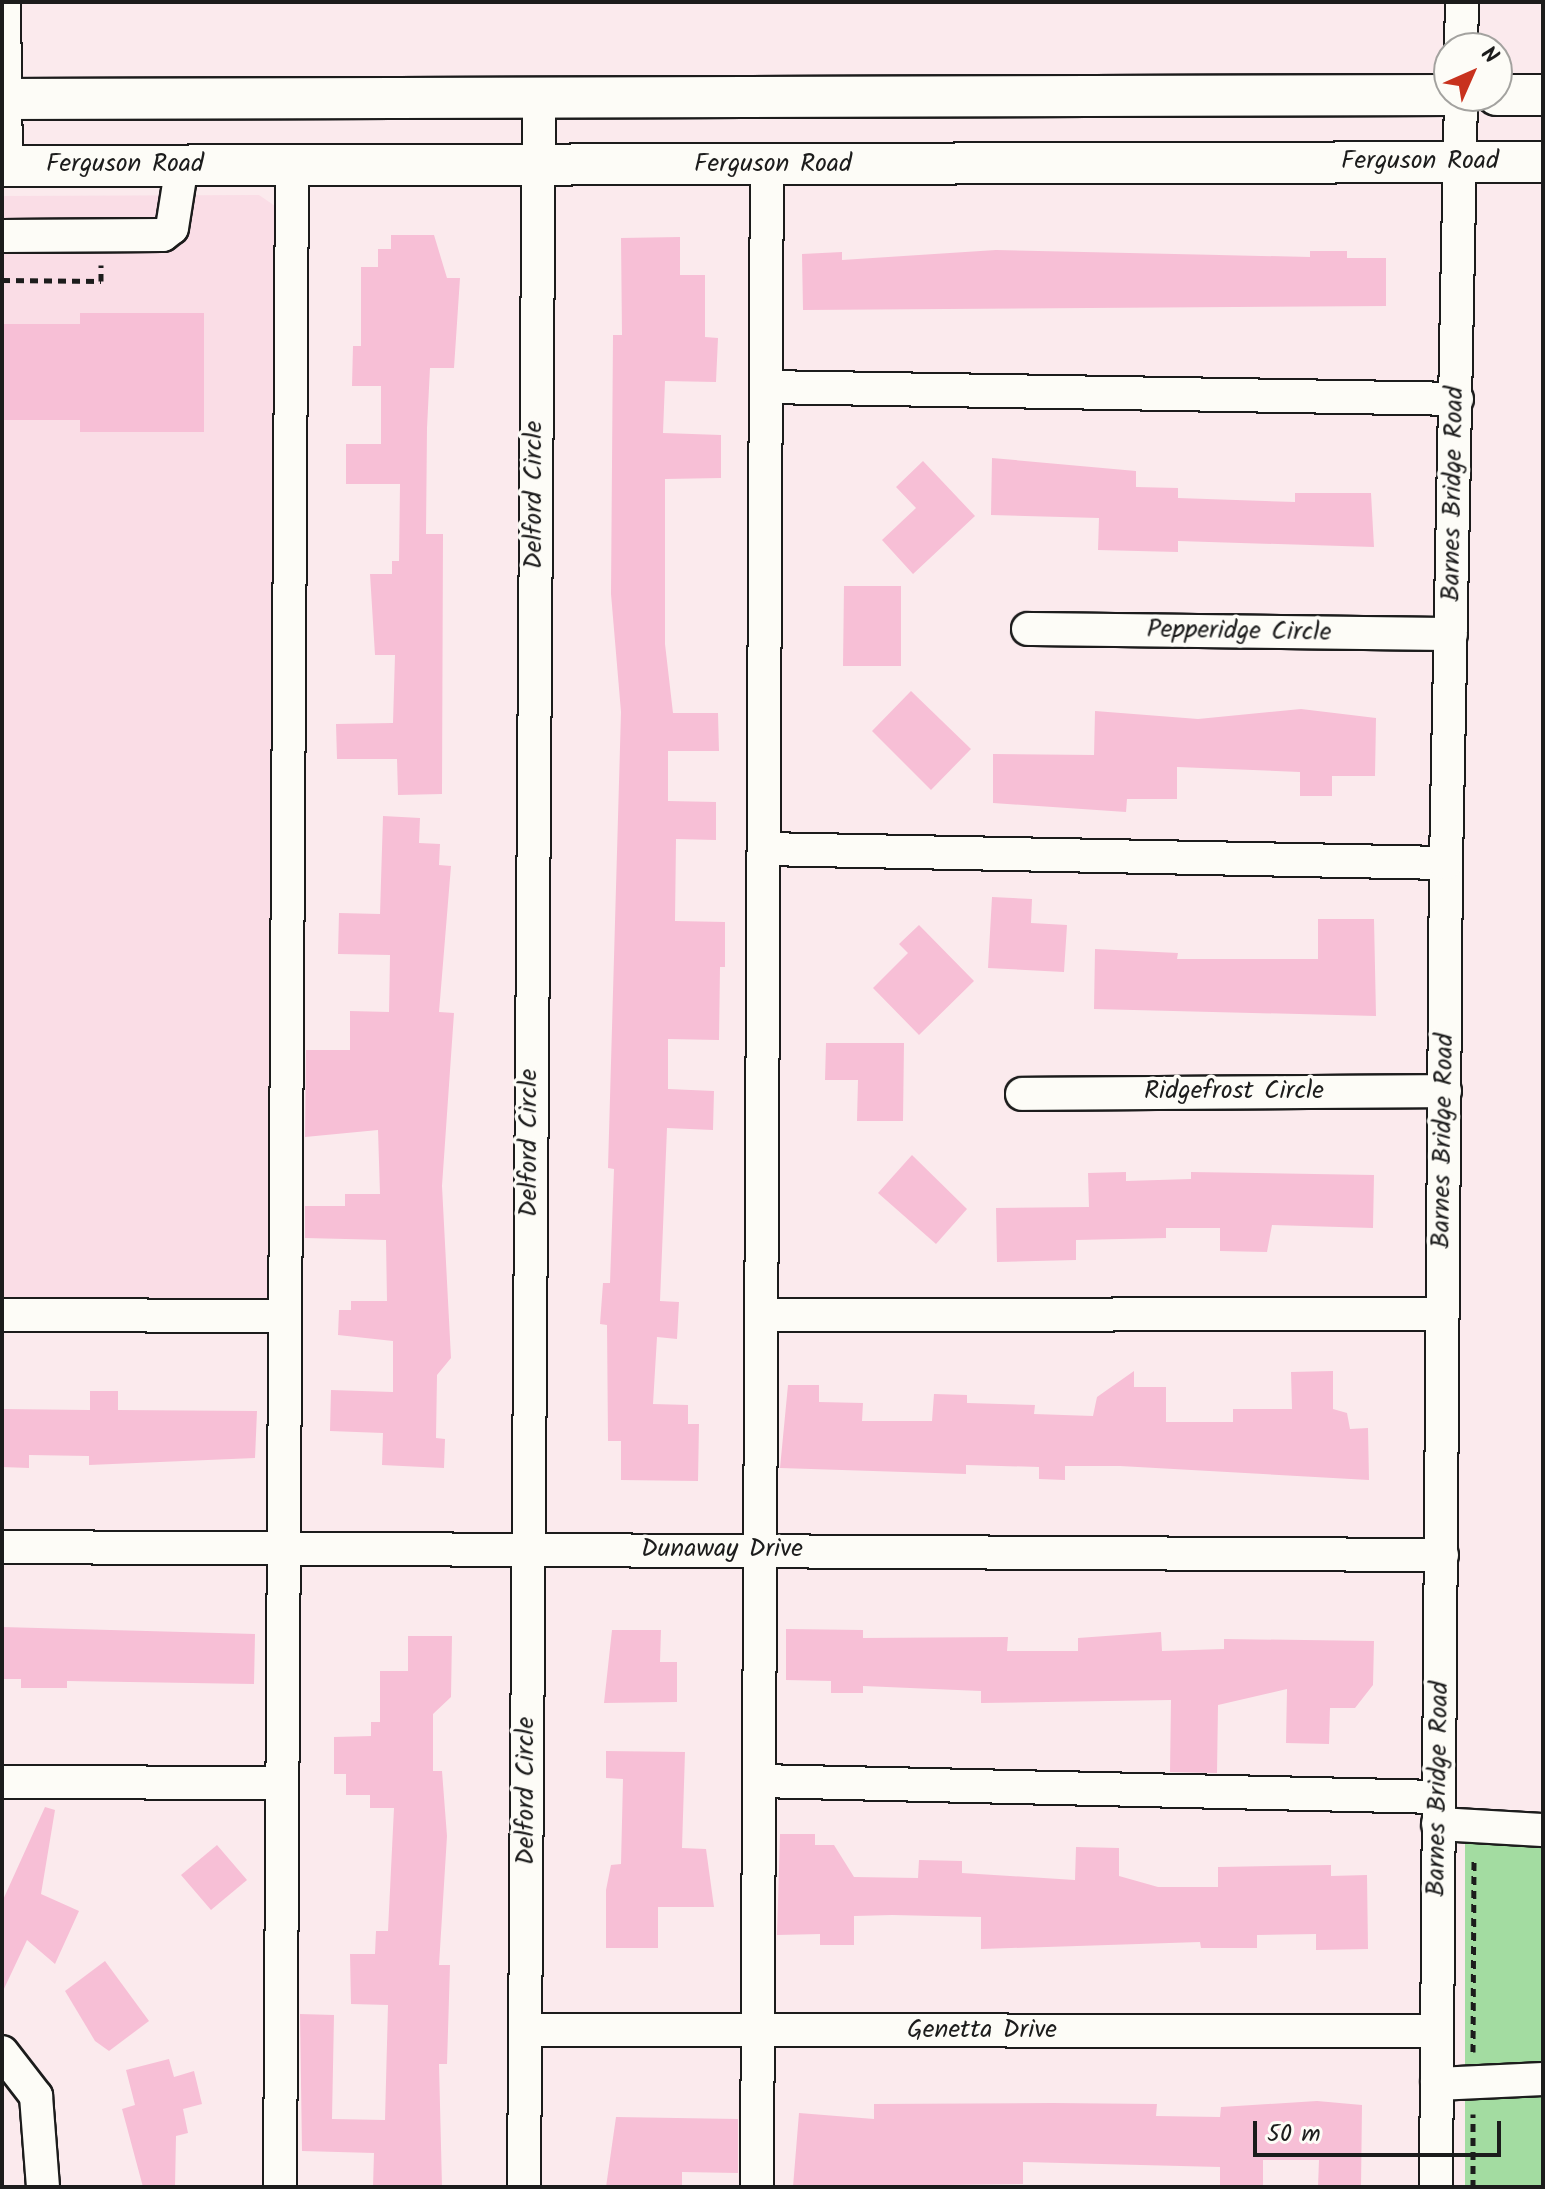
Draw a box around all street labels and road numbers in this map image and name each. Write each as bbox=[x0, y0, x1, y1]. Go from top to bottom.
street label: Ferguson Road bbox=[1341, 146, 1499, 178]
street label: Ferguson Road bbox=[46, 149, 204, 181]
street label: Ferguson Road bbox=[694, 149, 852, 181]
street label: Barnes Bridge Road bbox=[1437, 386, 1471, 602]
street label: Delford Circle bbox=[519, 421, 551, 569]
street label: Pepperidge Circle bbox=[1146, 615, 1332, 649]
street label: Barnes Bridge Road bbox=[1427, 1033, 1461, 1249]
street label: Delford Circle bbox=[514, 1069, 546, 1217]
street label: Ridgefrost Circle bbox=[1144, 1076, 1324, 1108]
street label: Dunaway Drive bbox=[641, 1534, 803, 1566]
street label: Barnes Bridge Road bbox=[1422, 1681, 1456, 1897]
street label: Delford Circle bbox=[511, 1717, 543, 1865]
street label: Genetta Drive bbox=[907, 2015, 1057, 2047]

